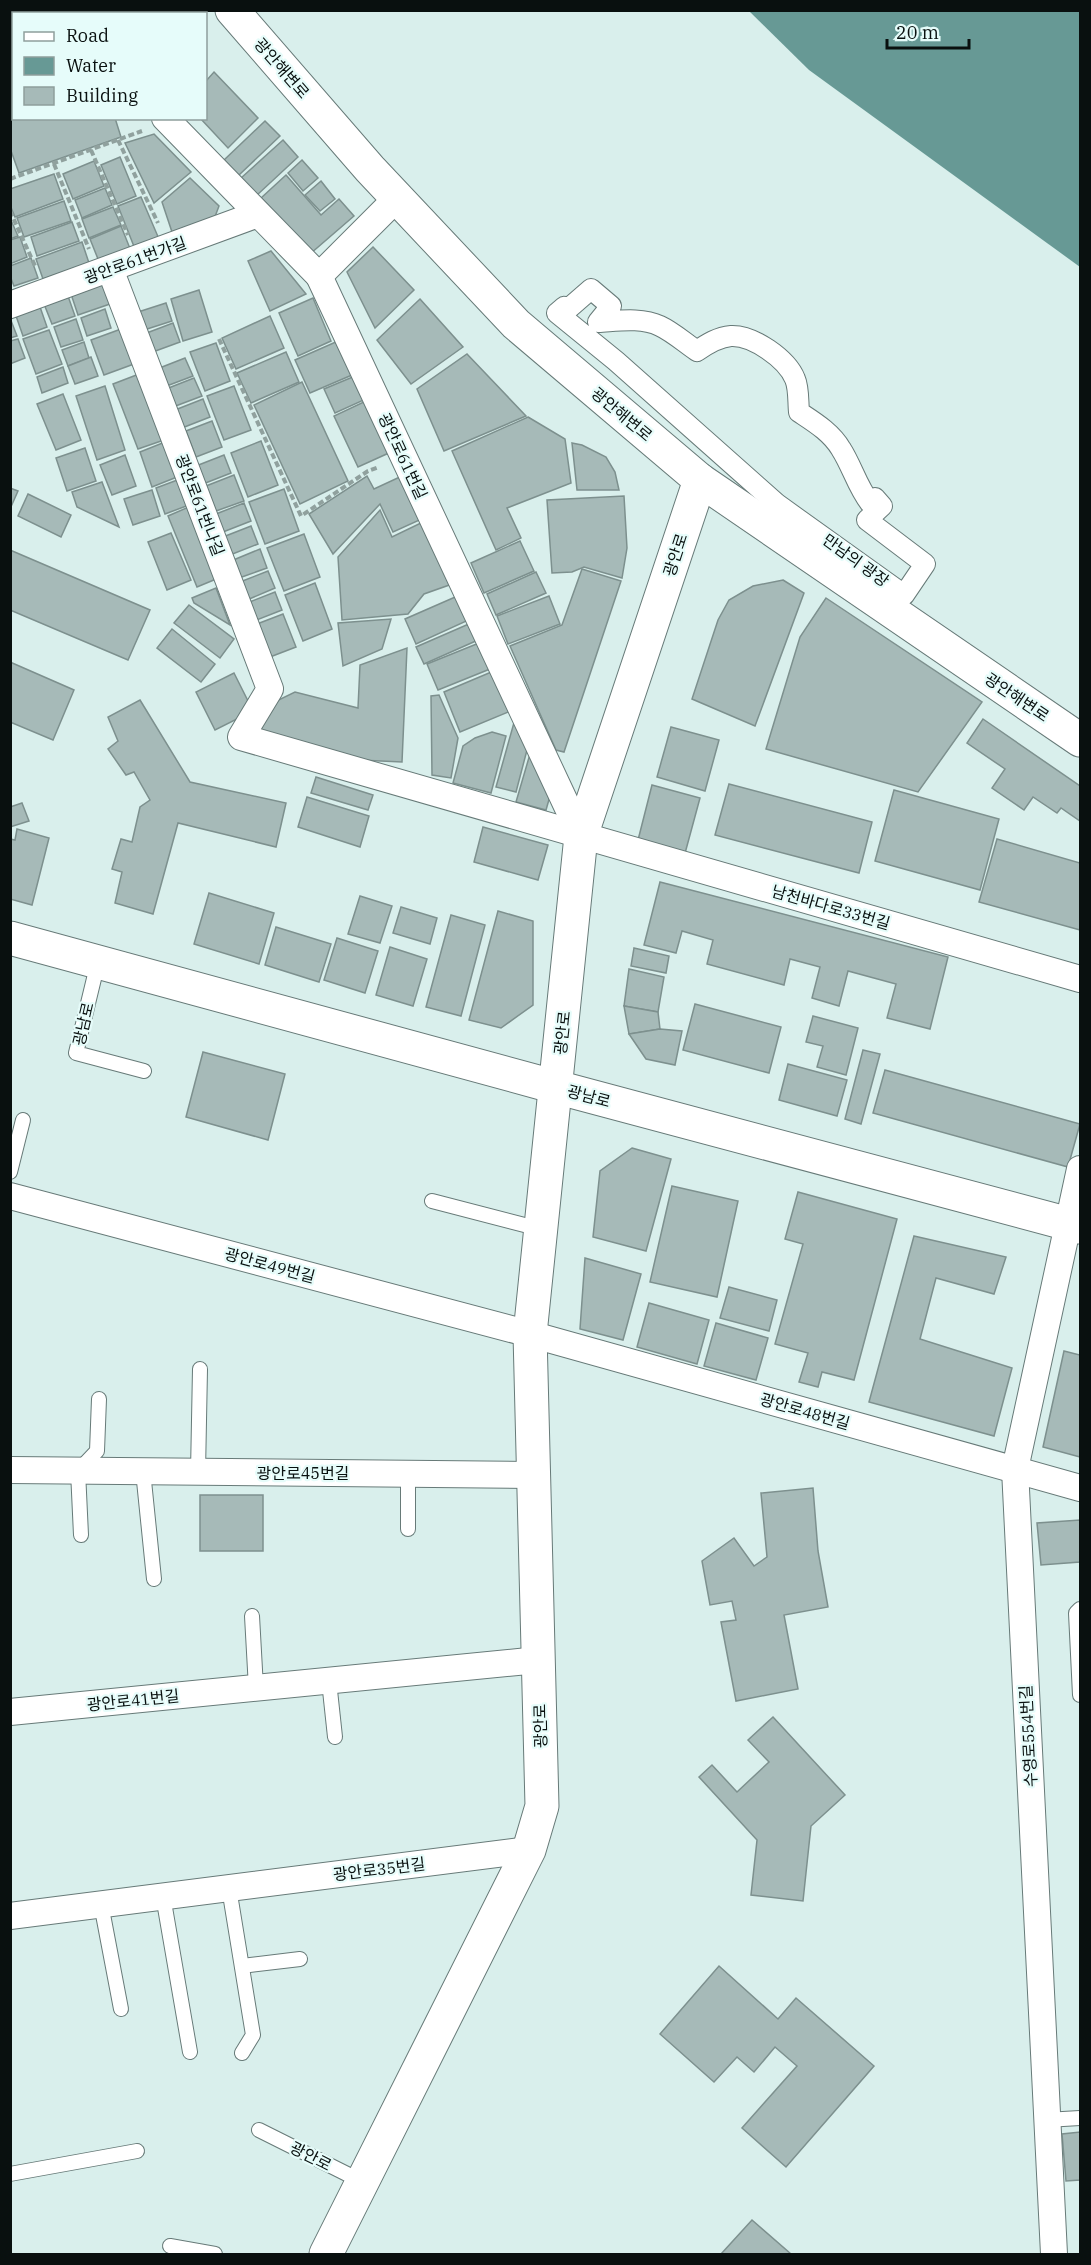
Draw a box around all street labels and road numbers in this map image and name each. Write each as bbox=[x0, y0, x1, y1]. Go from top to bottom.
street label: 광안해변로 bbox=[250, 34, 314, 103]
street label: 광안로61번가길 bbox=[81, 232, 189, 288]
street label: 광안해변로 bbox=[587, 383, 657, 445]
street label: 광안로61번길 bbox=[374, 410, 432, 502]
street label: 광안로61번나길 bbox=[171, 451, 229, 559]
street label: 만남의 광장 bbox=[819, 529, 893, 591]
street label: 광안로 bbox=[659, 531, 691, 579]
street label: 광안해변로 bbox=[981, 668, 1053, 726]
street label: 남천바다로33번길 bbox=[769, 881, 893, 933]
street label: 광남로 bbox=[68, 1000, 98, 1048]
street label: 광안로 bbox=[550, 1010, 574, 1056]
street label: 광남로 bbox=[565, 1081, 613, 1111]
street label: 광안로49번길 bbox=[223, 1243, 317, 1287]
street label: 광안로48번길 bbox=[758, 1389, 852, 1433]
street label: 광안로45번길 bbox=[257, 1463, 349, 1483]
street label: 수영로554번길 bbox=[1015, 1684, 1041, 1788]
street label: 광안로41번길 bbox=[86, 1685, 180, 1715]
street label: 광안로 bbox=[530, 1703, 550, 1748]
street label: 광안로35번길 bbox=[332, 1853, 426, 1885]
street label: 광안로 bbox=[287, 2137, 335, 2175]

